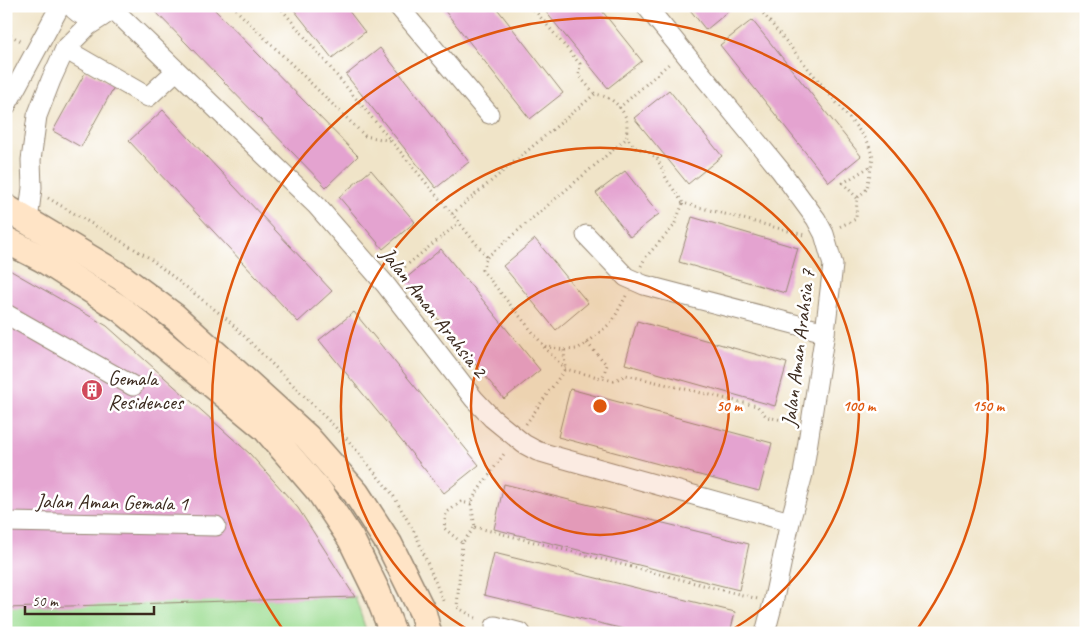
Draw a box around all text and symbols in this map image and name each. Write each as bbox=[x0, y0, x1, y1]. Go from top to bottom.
street label: Jalan Aman Arahsia 2 bbox=[374, 241, 494, 384]
street label: Jalan Aman Arahsia 7 bbox=[775, 266, 821, 429]
place label: Gemala Residences bbox=[108, 365, 185, 415]
building icon: Gemala Residences bbox=[80, 378, 104, 402]
centre of rings bbox=[591, 397, 609, 415]
text: 50 m bbox=[716, 397, 743, 416]
text: 100 m bbox=[843, 397, 877, 416]
text: 150 m bbox=[972, 397, 1006, 416]
street label: Jalan Aman Gemala 1 bbox=[35, 488, 190, 516]
scale bar bbox=[25, 584, 154, 616]
text: 50 m bbox=[32, 592, 59, 611]

